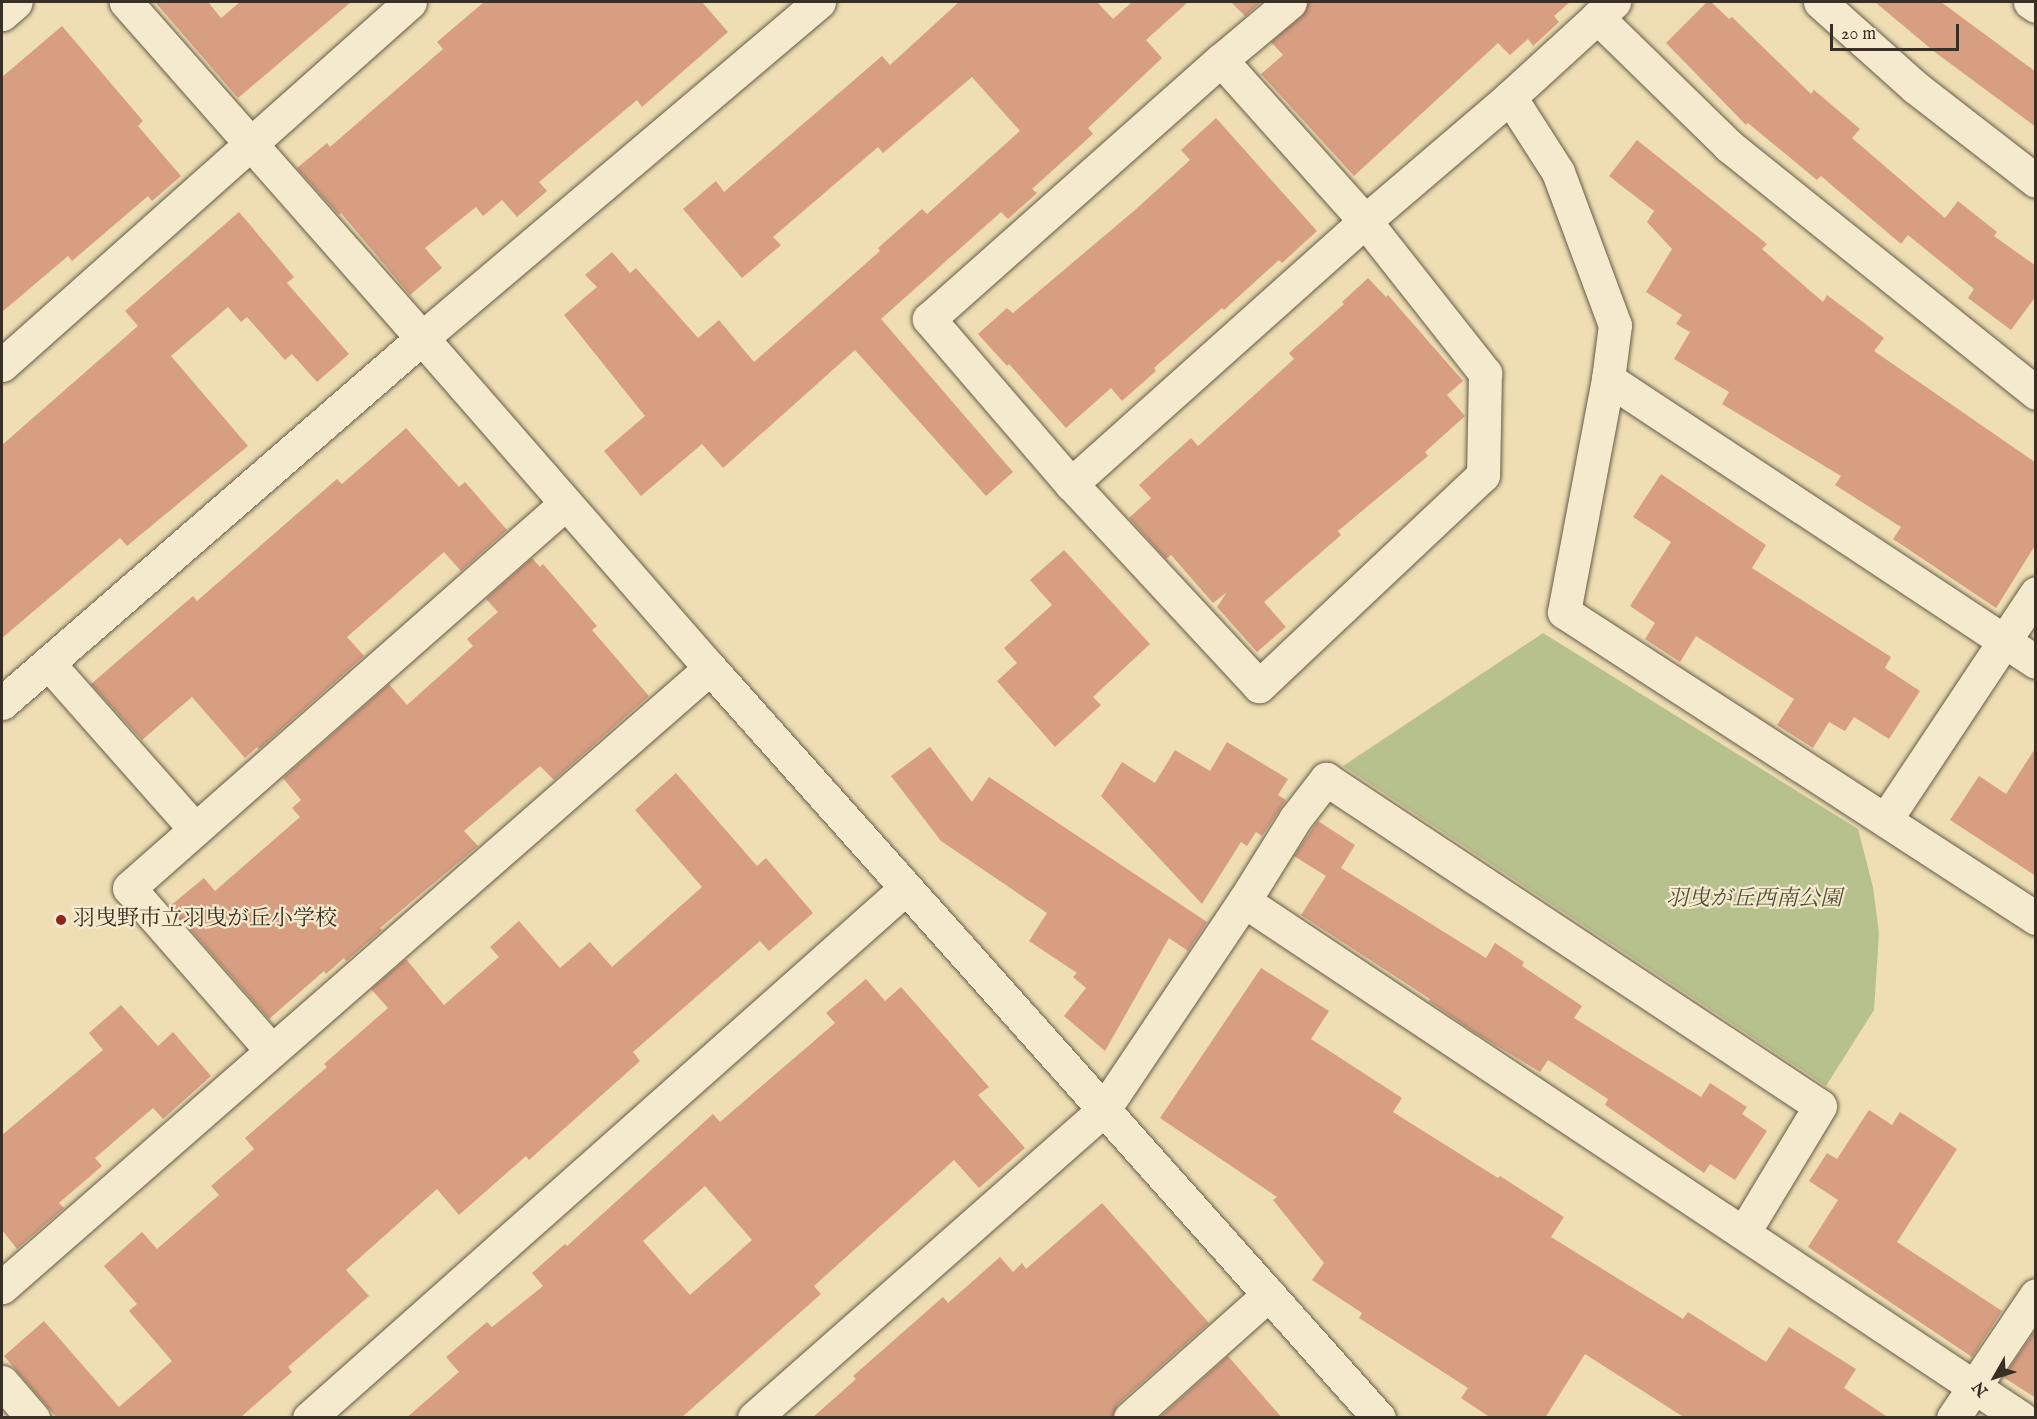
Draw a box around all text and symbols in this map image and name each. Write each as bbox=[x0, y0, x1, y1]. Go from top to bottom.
scale bar bbox=[1833, 12, 1962, 50]
text: 20 m bbox=[1841, 23, 1876, 46]
park label: 羽曳が丘西南公園 bbox=[1666, 887, 1842, 913]
place label: 羽曳野市立羽曳が丘小学校 bbox=[73, 907, 337, 933]
marker: 羽曳野市立羽曳が丘小学校 bbox=[54, 913, 68, 927]
north arrow bbox=[1965, 1347, 2025, 1407]
text: N bbox=[1969, 1377, 1993, 1400]

